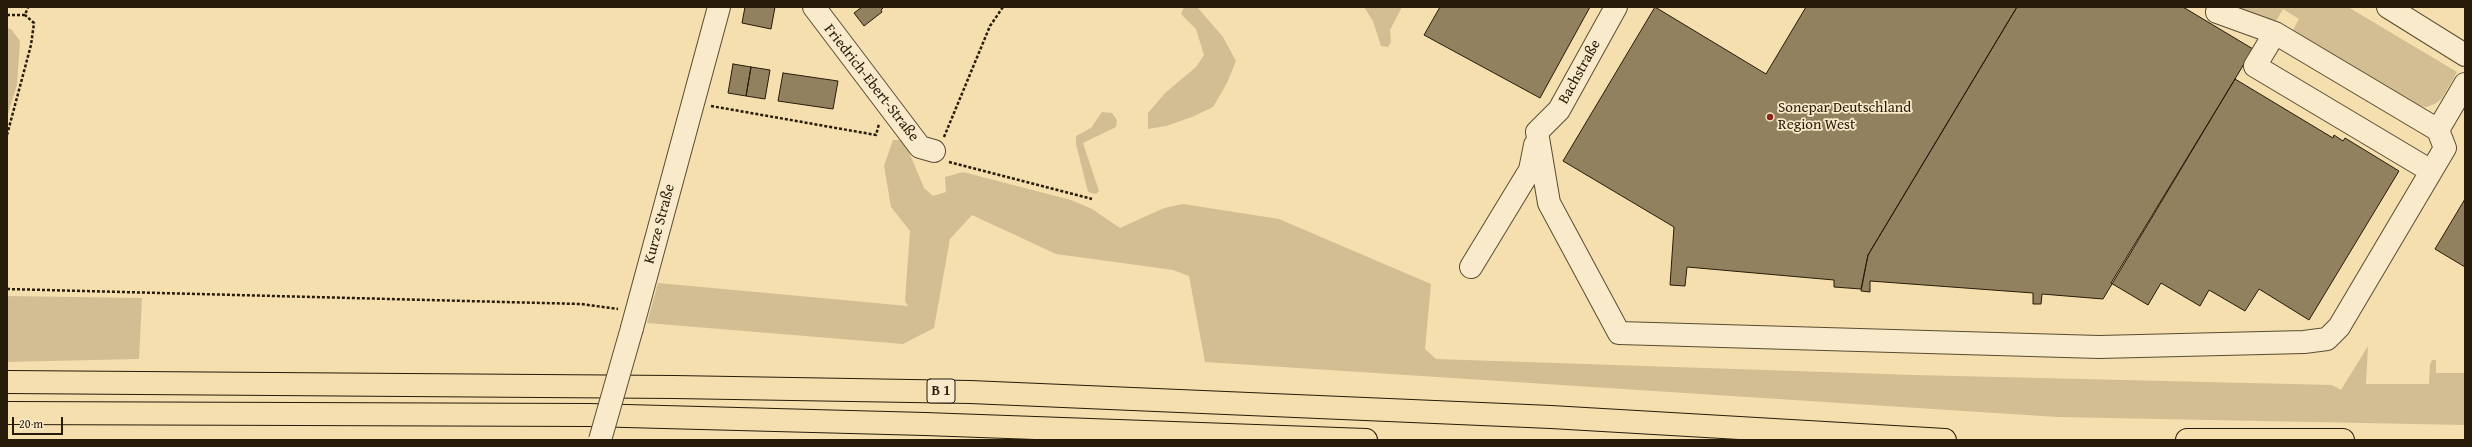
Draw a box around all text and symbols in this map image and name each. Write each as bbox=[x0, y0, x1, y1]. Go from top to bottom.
street label: Friedrich-Ebert-Straße bbox=[820, 21, 922, 145]
street label: Bachstraße bbox=[1555, 37, 1605, 107]
place label: Sonepar Deutschland Region West bbox=[1778, 99, 1911, 134]
marker: Sonepar Deutschland Region West bbox=[1765, 112, 1775, 122]
street label: Kurze Straße bbox=[641, 182, 679, 266]
road number: B 1 bbox=[927, 379, 955, 403]
scale bar bbox=[14, 409, 65, 435]
text: 20 m bbox=[19, 415, 43, 432]

